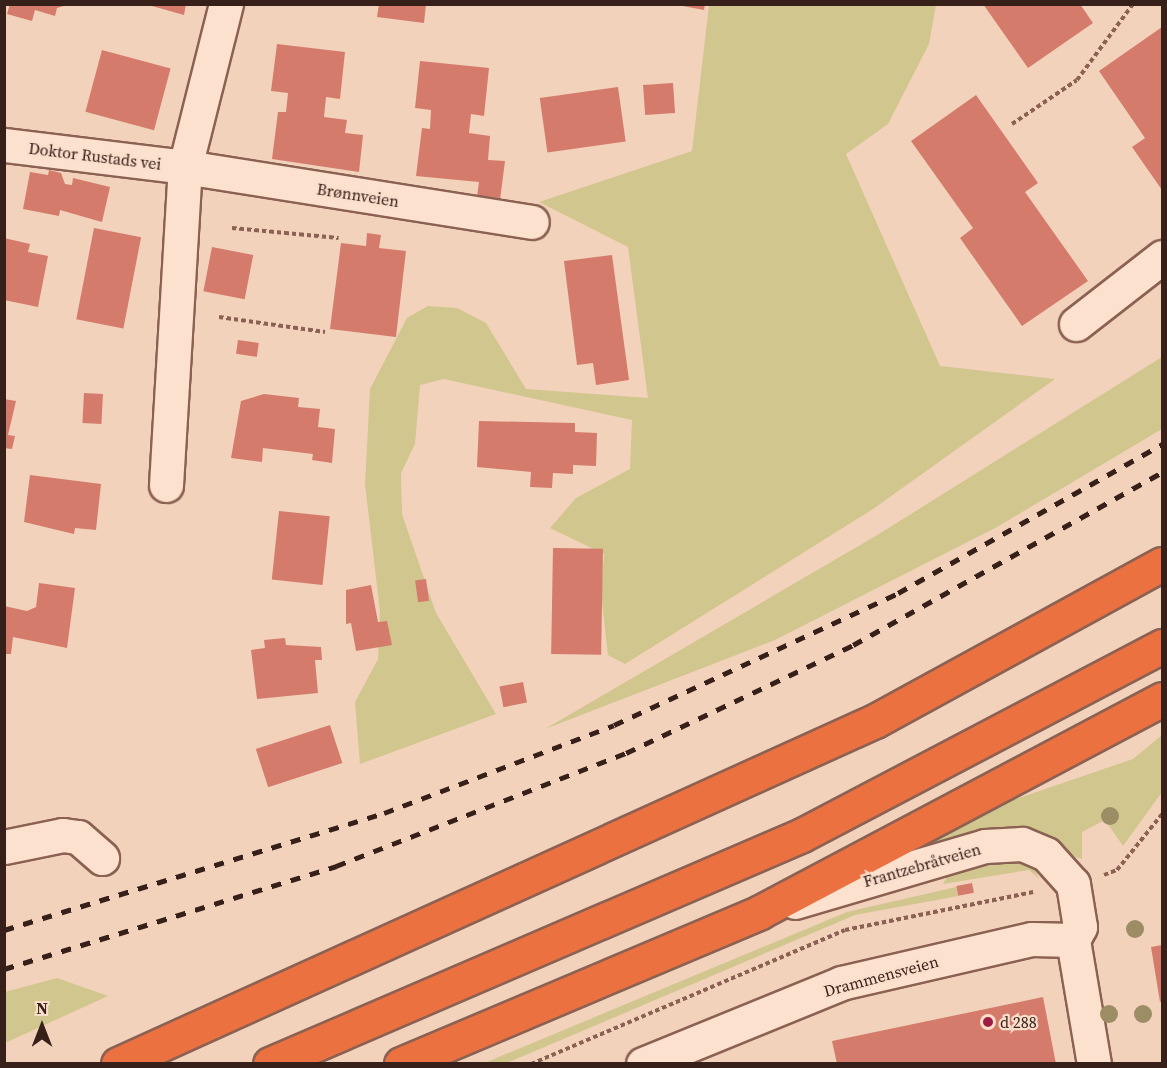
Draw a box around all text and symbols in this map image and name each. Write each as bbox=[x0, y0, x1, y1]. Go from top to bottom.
street label: Doktor Rustads vei bbox=[28, 138, 162, 174]
street label: Brønnveien bbox=[316, 179, 400, 211]
street label: Frantzebråtveien bbox=[861, 839, 983, 891]
street label: Drammensveien bbox=[821, 951, 941, 1001]
north arrow bbox=[12, 996, 72, 1056]
text: N bbox=[36, 997, 48, 1019]
place label: d 288 bbox=[1000, 1012, 1037, 1032]
marker: d 288 bbox=[981, 1015, 995, 1029]

